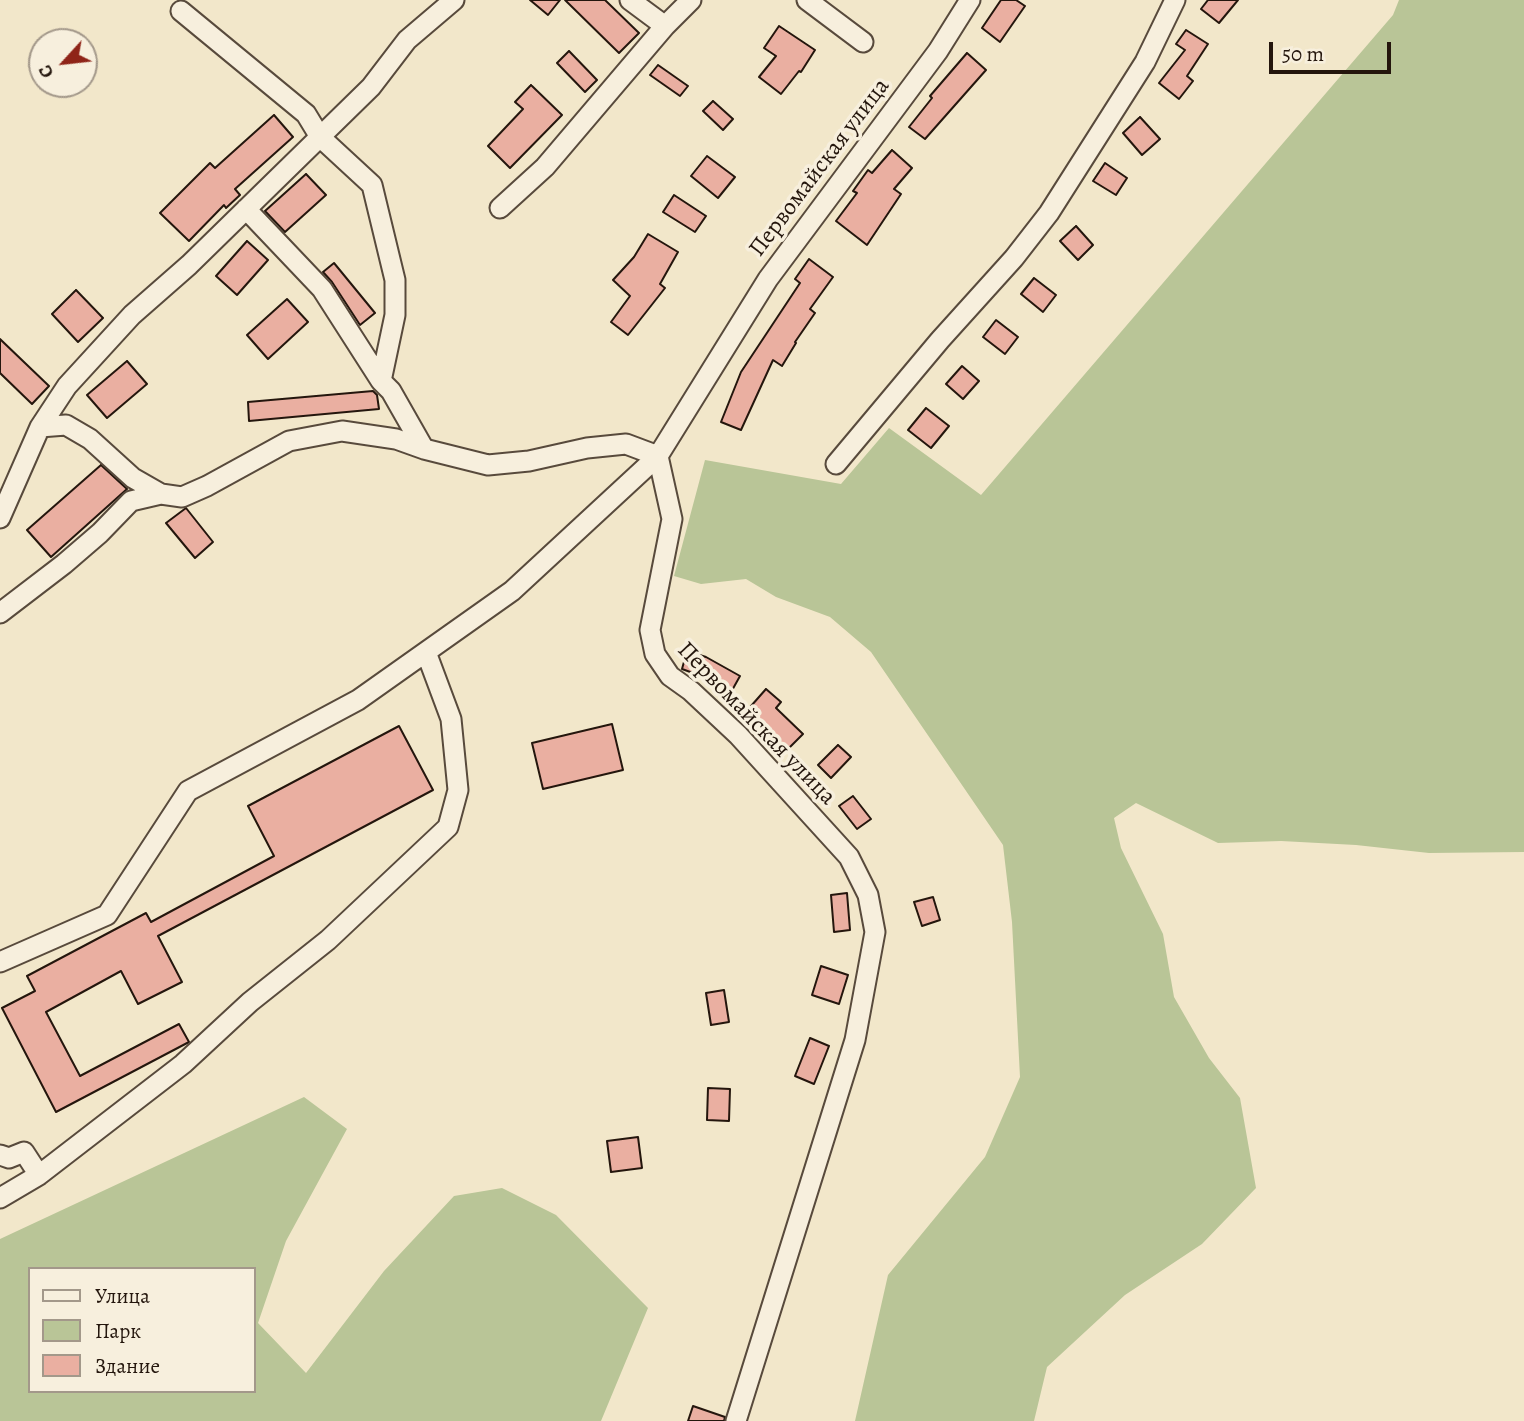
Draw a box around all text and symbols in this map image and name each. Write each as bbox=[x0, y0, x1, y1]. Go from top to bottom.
north arrow bbox=[28, 28, 98, 98]
scale bar bbox=[1272, 28, 1394, 72]
text: 50 m bbox=[1282, 40, 1324, 68]
text: С bbox=[32, 61, 60, 83]
street label: Первомайская улица bbox=[744, 73, 896, 263]
street label: Первомайская улица bbox=[671, 636, 841, 812]
legend bbox=[28, 1267, 256, 1393]
text: Улица bbox=[95, 1282, 150, 1310]
text: Парк bbox=[95, 1317, 141, 1345]
text: Здание bbox=[95, 1352, 160, 1380]

